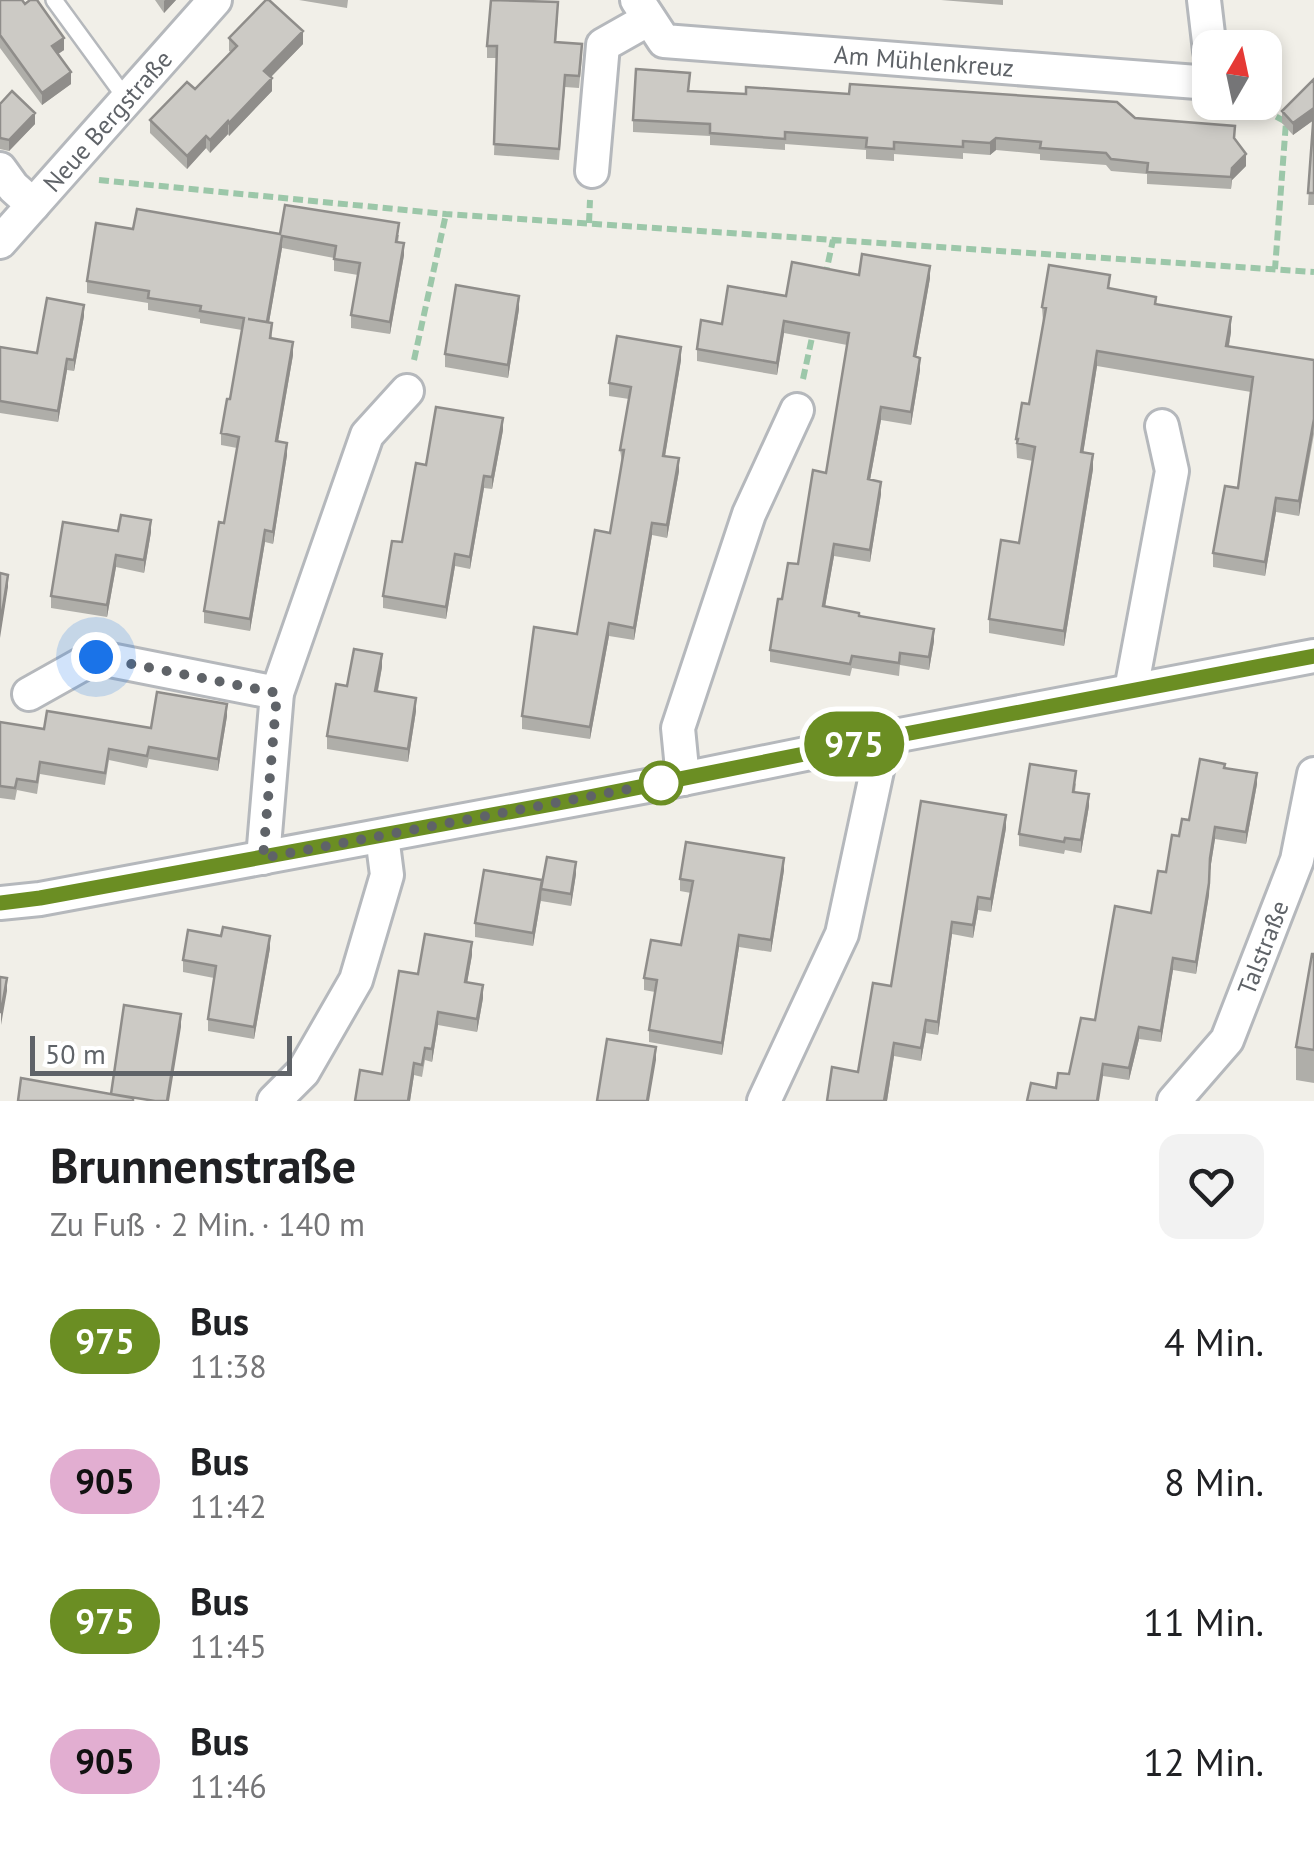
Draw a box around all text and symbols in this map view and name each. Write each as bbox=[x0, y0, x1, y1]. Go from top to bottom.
north arrow bbox=[1192, 30, 1282, 120]
map controls bbox=[1192, 30, 1282, 120]
street label: Am Mühlenkreuz bbox=[833, 38, 1015, 84]
street label: Neue Bergstraße bbox=[36, 43, 179, 198]
your location bbox=[71, 632, 121, 682]
line badge: 975 bbox=[796, 712, 912, 776]
text: 975 bbox=[824, 721, 884, 767]
unlabelled marker bbox=[640, 762, 682, 804]
street label: Talstraße bbox=[1230, 896, 1296, 999]
scale bar bbox=[30, 1031, 292, 1076]
text: 50 m bbox=[45, 1035, 106, 1072]
text: Brunnenstraße bbox=[50, 1134, 356, 1196]
button: heart bbox=[1159, 1134, 1264, 1239]
text: Zu Fuß · 2 Min. · 140 m bbox=[50, 1203, 365, 1245]
text: Bus bbox=[190, 1296, 249, 1345]
text: 4 Min. bbox=[1164, 1317, 1264, 1366]
text: 975 bbox=[75, 1318, 135, 1364]
text: 11:38 bbox=[190, 1345, 267, 1387]
text: Bus bbox=[190, 1436, 249, 1485]
text: 8 Min. bbox=[1164, 1457, 1264, 1506]
text: 905 bbox=[75, 1458, 135, 1504]
text: 11:42 bbox=[190, 1485, 267, 1527]
text: Bus bbox=[190, 1576, 249, 1625]
text: 11 Min. bbox=[1143, 1597, 1264, 1646]
text: 975 bbox=[75, 1598, 135, 1644]
text: 11:45 bbox=[190, 1625, 267, 1667]
text: Bus bbox=[190, 1716, 249, 1765]
text: 12 Min. bbox=[1143, 1737, 1264, 1786]
text: 905 bbox=[75, 1738, 135, 1784]
text: 11:46 bbox=[190, 1765, 267, 1807]

